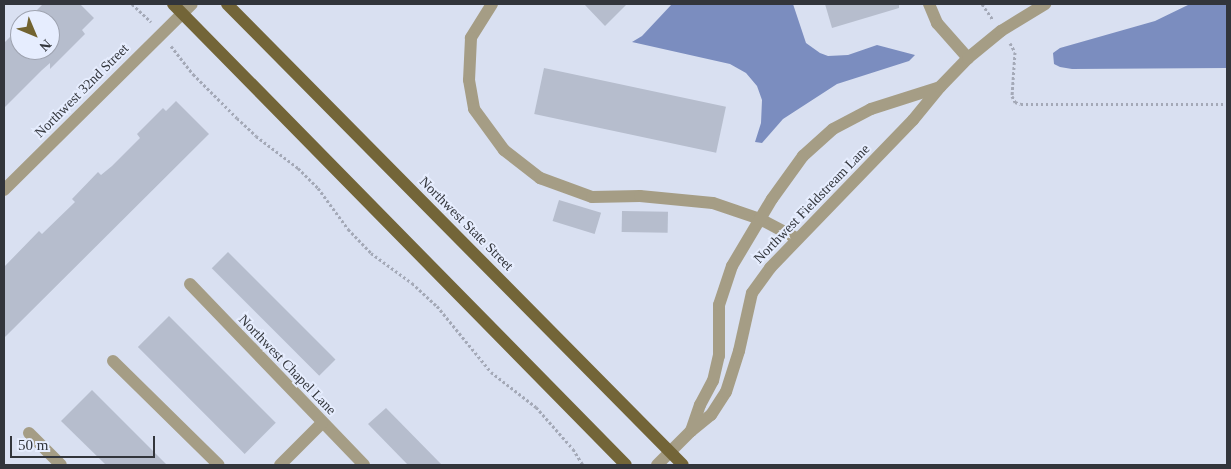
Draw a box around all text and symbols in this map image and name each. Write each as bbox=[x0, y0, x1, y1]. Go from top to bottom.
north arrow bbox=[10, 10, 60, 60]
street label: Northwest 32nd Street bbox=[32, 41, 132, 141]
street label: Northwest Fieldstream Lane bbox=[751, 141, 873, 267]
street label: Northwest State Street bbox=[416, 174, 516, 274]
street label: Northwest Chapel Lane bbox=[235, 311, 339, 419]
scale bar bbox=[12, 426, 158, 458]
text: 50 m bbox=[18, 437, 48, 453]

